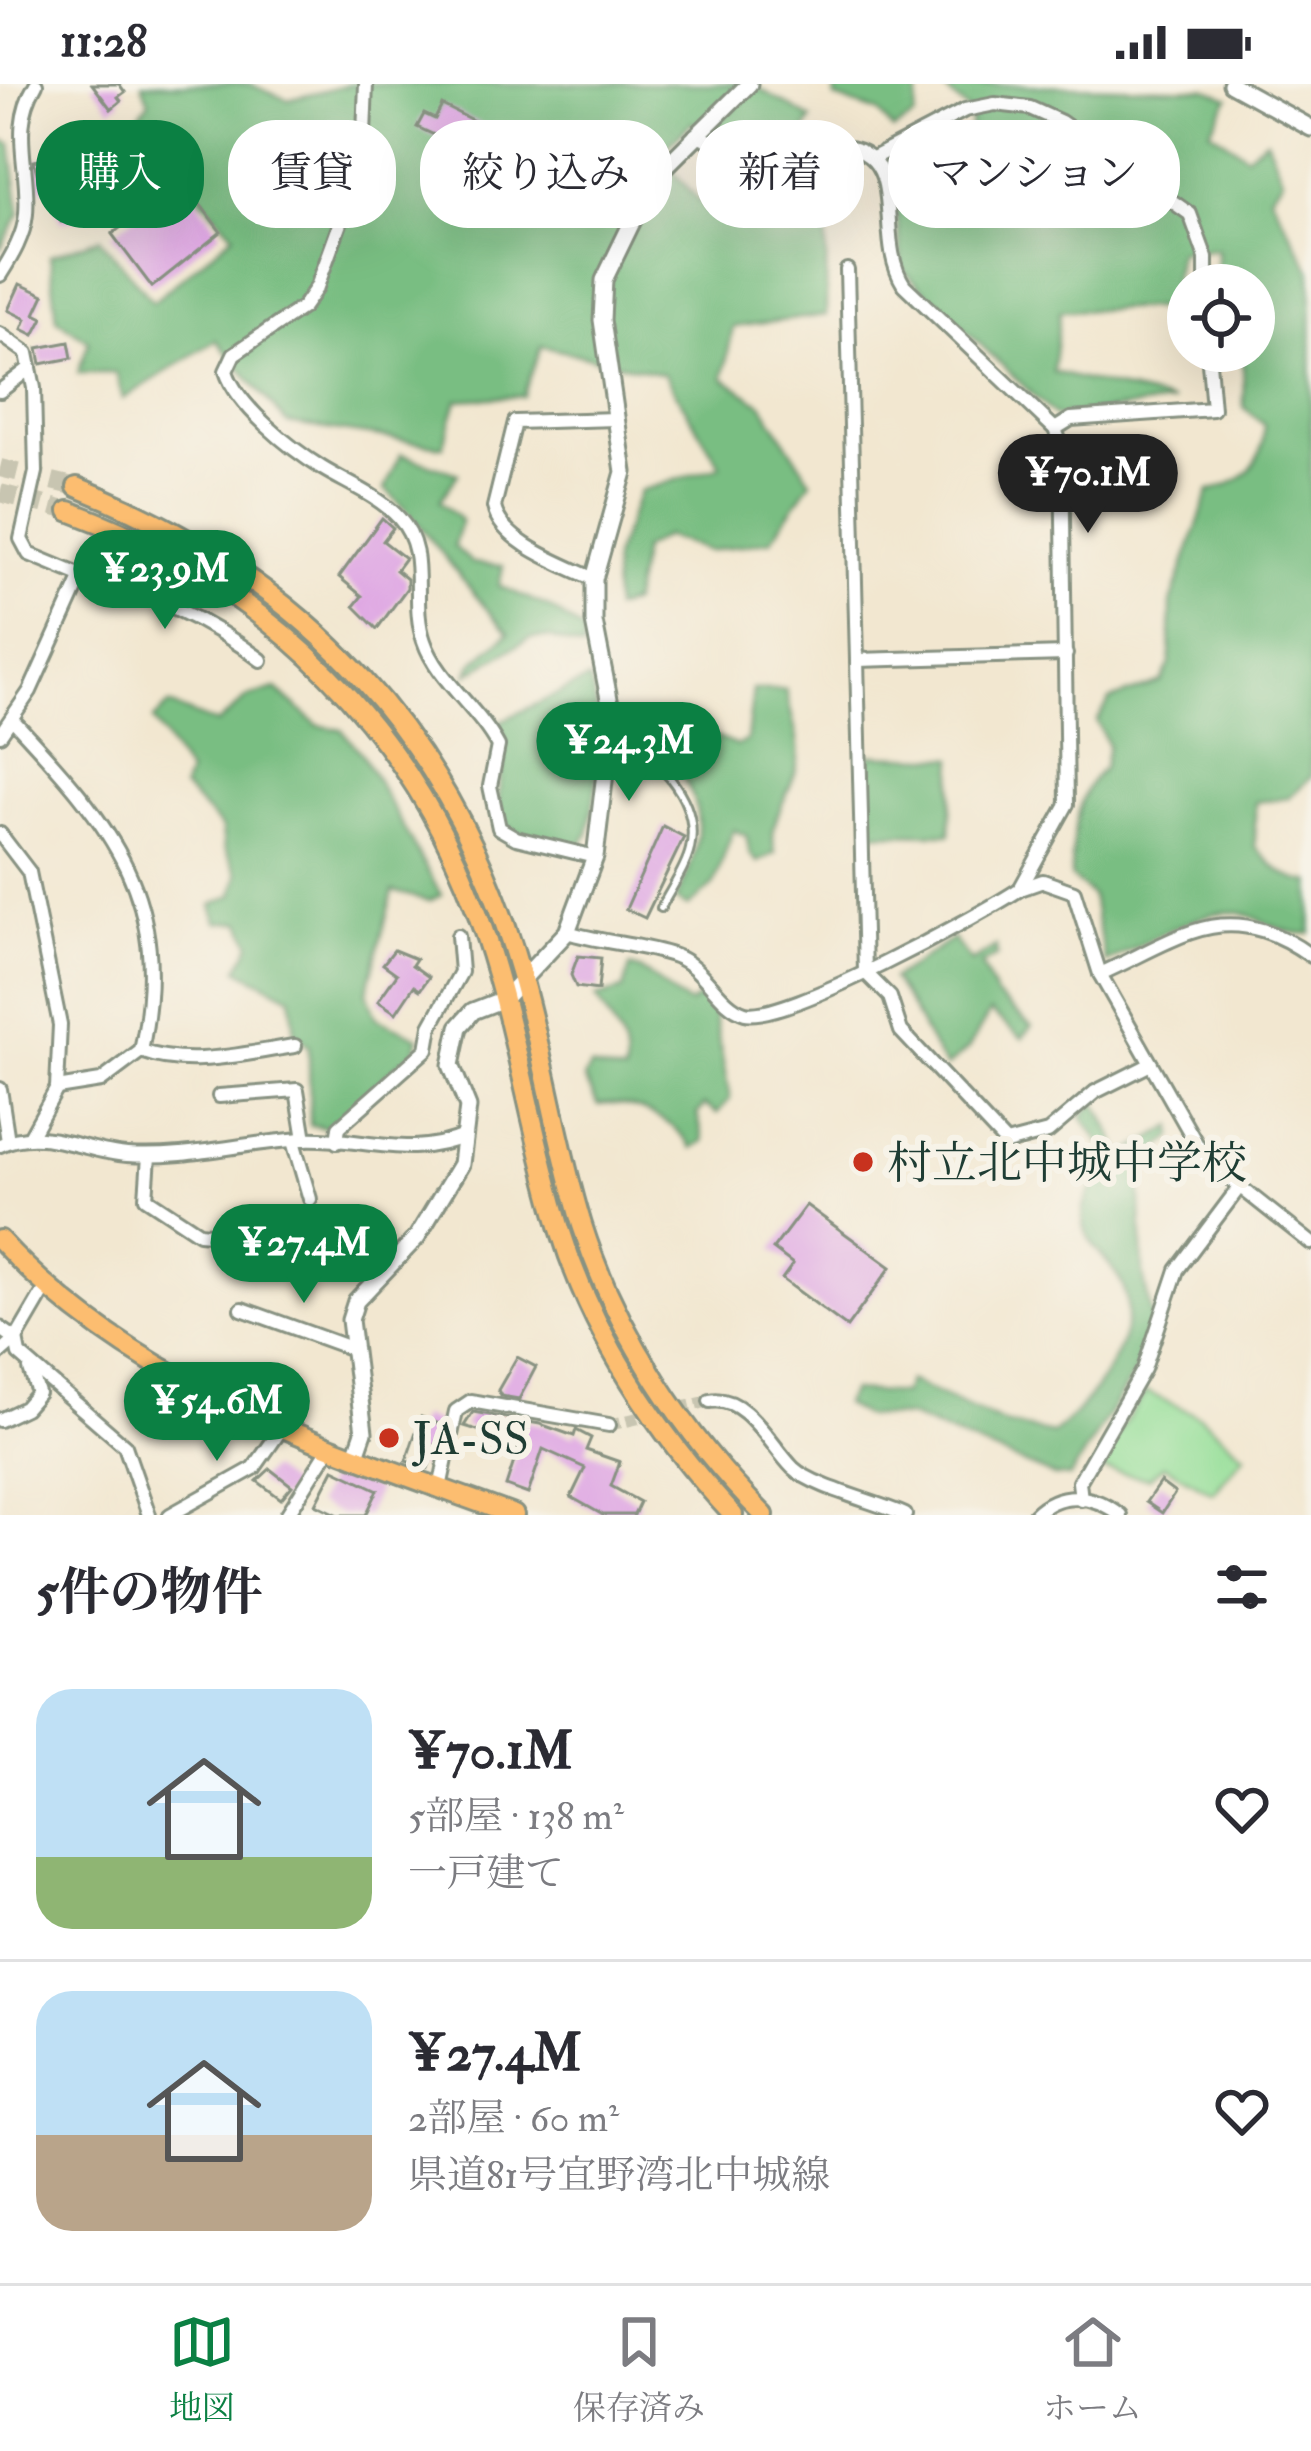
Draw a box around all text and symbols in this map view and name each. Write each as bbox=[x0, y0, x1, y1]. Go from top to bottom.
text: 11:28 bbox=[60, 14, 147, 70]
chip: 購入 bbox=[36, 120, 204, 228]
chip: 賃貸 bbox=[228, 120, 396, 228]
chip: 絞り込み bbox=[420, 120, 672, 228]
chip: 新着 bbox=[696, 120, 864, 228]
chip: マンション bbox=[888, 120, 1180, 228]
map controls bbox=[1167, 264, 1275, 372]
button: locate bbox=[1167, 264, 1275, 372]
pin: ¥70.1M bbox=[990, 434, 1186, 536]
text: ¥70.1M bbox=[1025, 448, 1151, 497]
pin: ¥23.9M bbox=[67, 530, 263, 632]
text: ¥23.9M bbox=[100, 544, 230, 593]
pin: ¥24.3M bbox=[531, 702, 727, 804]
text: ¥24.3M bbox=[563, 716, 695, 765]
place label: 村立北中城中学校 bbox=[887, 1136, 1247, 1192]
marker: 村立北中城中学校 bbox=[850, 1149, 876, 1175]
pin: ¥27.4M bbox=[206, 1204, 402, 1306]
text: ¥27.4M bbox=[238, 1218, 370, 1267]
pin: ¥54.6M bbox=[119, 1362, 315, 1464]
text: ¥54.6M bbox=[151, 1376, 283, 1425]
place label: JA-SS bbox=[411, 1412, 529, 1468]
marker: JA-SS bbox=[376, 1425, 402, 1451]
icon: filters bbox=[1209, 1554, 1275, 1620]
text: 5件の物件 bbox=[36, 1561, 262, 1625]
text: ¥70.1M bbox=[408, 1720, 573, 1784]
icon: home bbox=[132, 1737, 276, 1881]
icon: heart bbox=[1209, 1776, 1275, 1842]
text: 5部屋 · 138 m² bbox=[408, 1792, 624, 1841]
text: 一戸建て bbox=[408, 1849, 564, 1898]
text: ¥27.4M bbox=[408, 2022, 582, 2086]
icon: home bbox=[132, 2039, 276, 2183]
icon: heart bbox=[1209, 2078, 1275, 2144]
text: 2部屋 · 60 m² bbox=[408, 2094, 619, 2143]
text: 県道81号宜野湾北中城線 bbox=[408, 2151, 830, 2200]
tab: 地図 bbox=[169, 2309, 235, 2429]
tab: 保存済み bbox=[573, 2309, 705, 2429]
tab: ホーム bbox=[1043, 2309, 1142, 2429]

